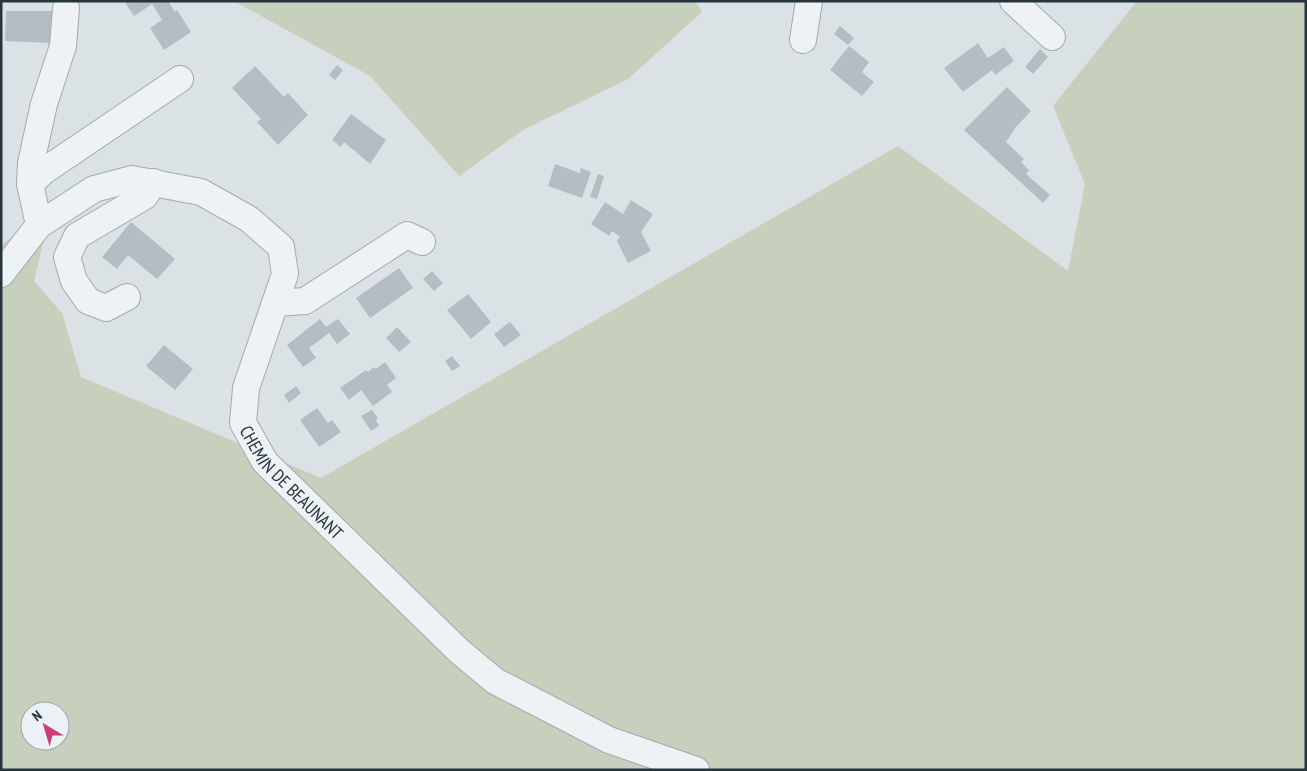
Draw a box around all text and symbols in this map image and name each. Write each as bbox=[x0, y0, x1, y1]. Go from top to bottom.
street label: CHEMIN DE BEAUNANT bbox=[235, 421, 349, 544]
north arrow bbox=[20, 701, 70, 751]
text: N bbox=[28, 706, 46, 725]

